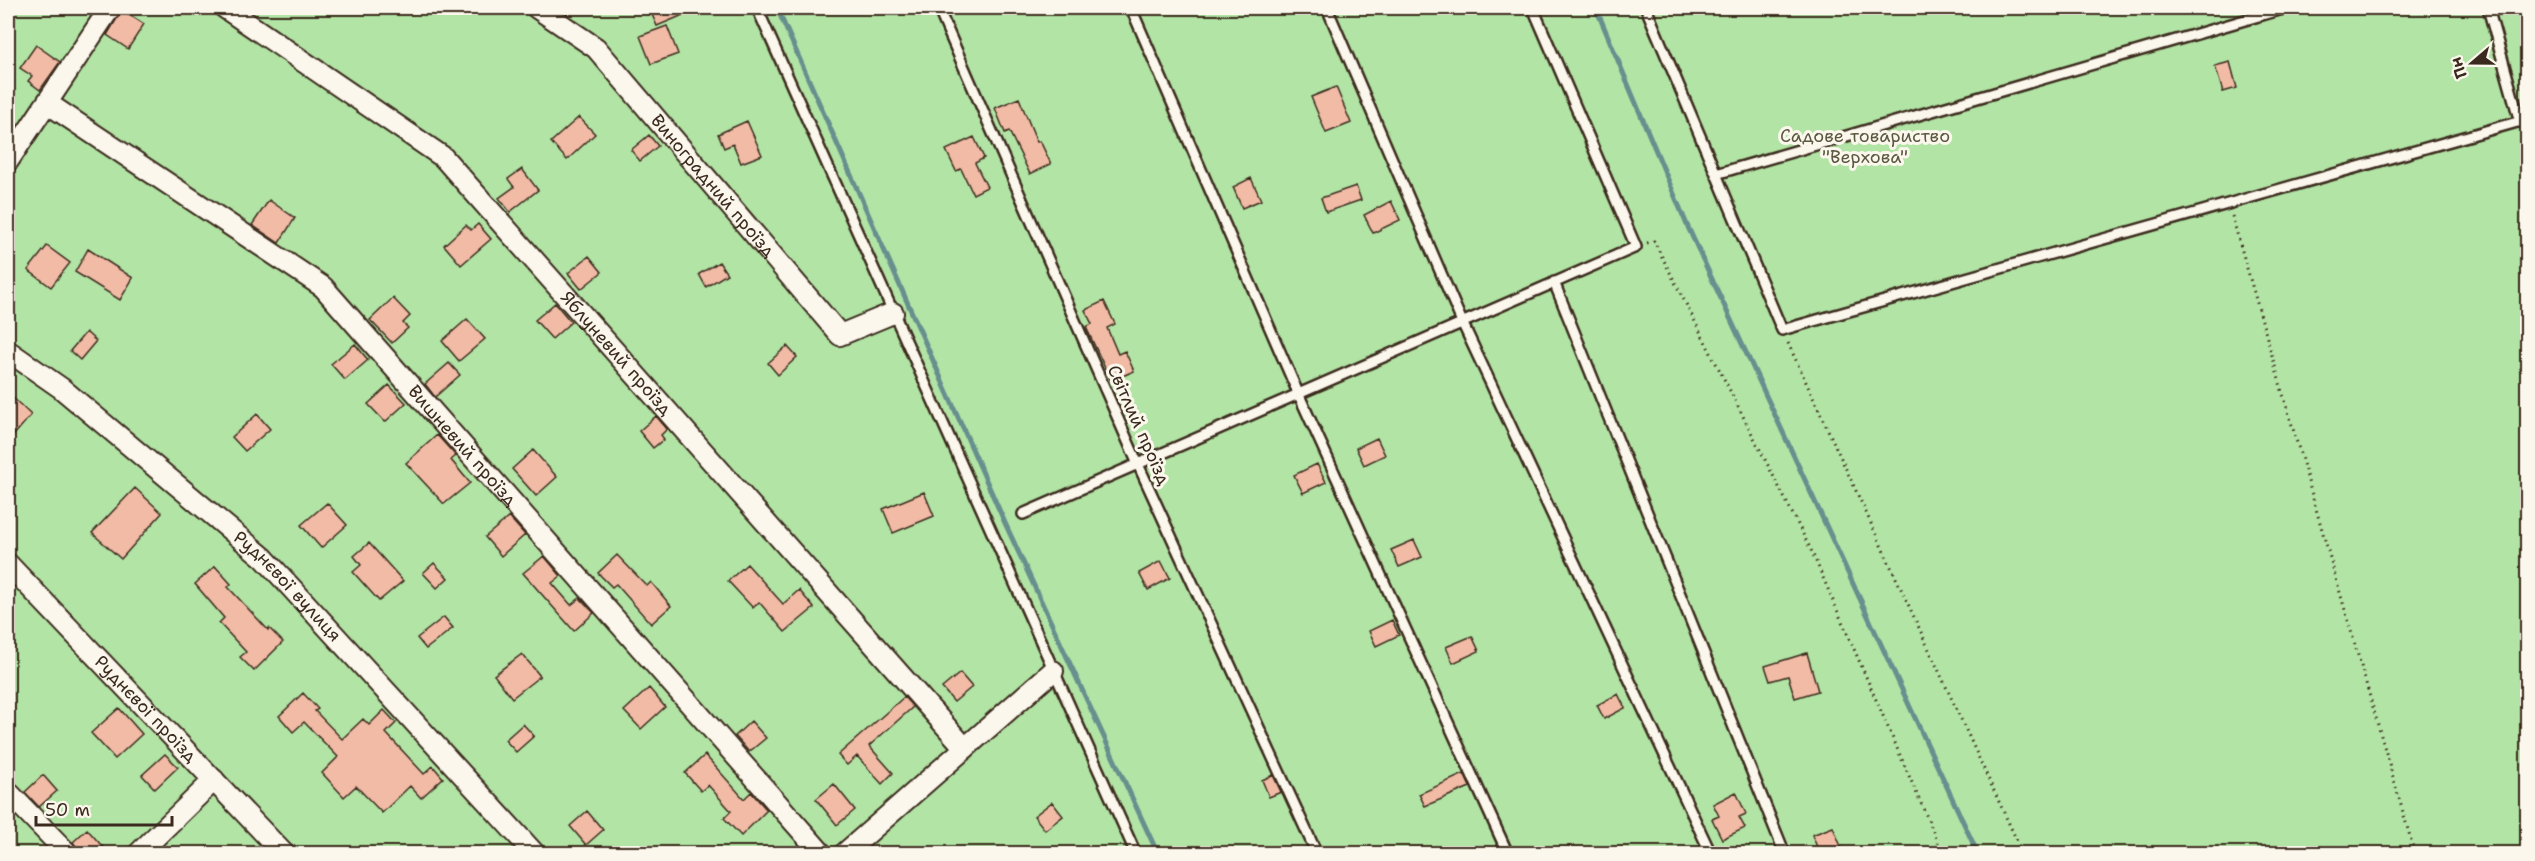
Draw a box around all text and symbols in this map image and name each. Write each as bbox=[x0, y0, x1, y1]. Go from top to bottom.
north arrow bbox=[2442, 33, 2502, 93]
text: Пн bbox=[2445, 54, 2472, 81]
street label: Виноградний проїзд bbox=[645, 109, 781, 263]
park label: Садове товариство "Верхова" bbox=[1780, 124, 1950, 169]
street label: Яблуневий проїзд bbox=[555, 286, 678, 421]
street label: Світлий проїзд bbox=[1102, 361, 1176, 489]
street label: Вишневий проїзд bbox=[403, 380, 523, 512]
street label: Руднєвої вулиця bbox=[228, 525, 347, 647]
street label: Руднєвої проїзд bbox=[89, 650, 203, 768]
scale bar bbox=[36, 789, 172, 827]
text: 50 m bbox=[45, 798, 90, 822]

